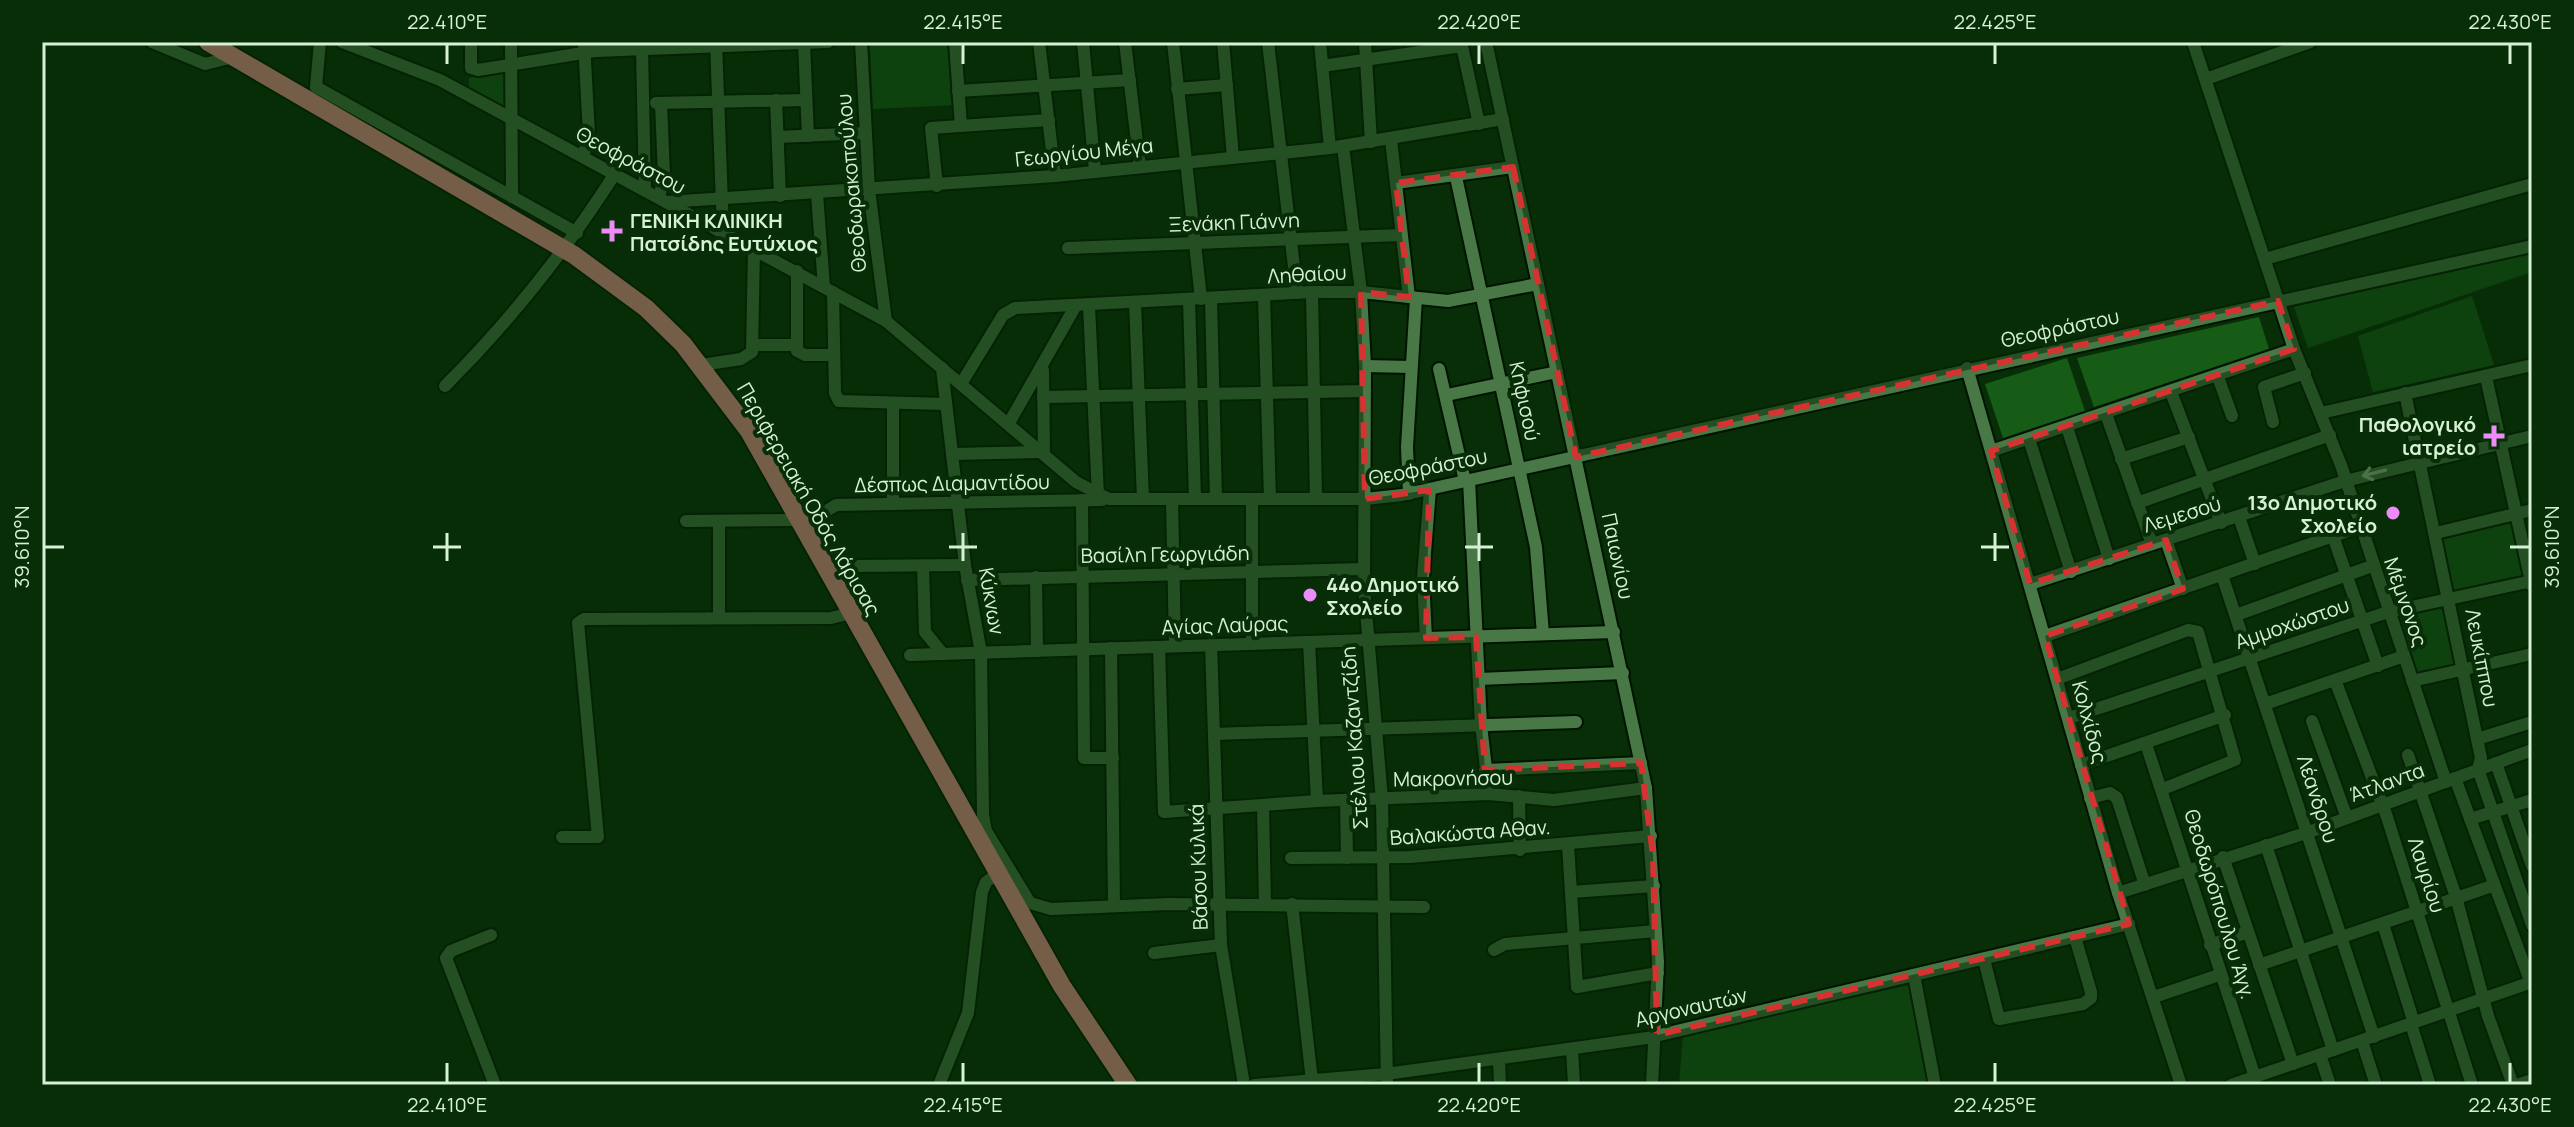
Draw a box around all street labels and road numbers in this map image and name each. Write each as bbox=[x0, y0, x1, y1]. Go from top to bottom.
street label: Θεοδωρακοπούλου bbox=[830, 93, 872, 273]
street label: Θεοφράστου bbox=[572, 120, 690, 200]
street label: Γεωργίου Μέγα bbox=[1013, 131, 1155, 173]
street label: Ξενάκη Γιάννη bbox=[1168, 206, 1300, 238]
street label: Ληθαίου bbox=[1267, 258, 1347, 290]
street label: Θεοφράστου bbox=[1998, 302, 2122, 354]
street label: Κηφισού bbox=[1503, 359, 1547, 443]
street label: Περιφερειακή Οδός Λάρισας bbox=[731, 377, 887, 621]
street label: Θεοφράστου bbox=[1366, 442, 1490, 492]
street label: Δέσπως Διαμαντίδου bbox=[854, 468, 1050, 498]
street label: Λεμεσού bbox=[2140, 489, 2224, 539]
street label: Παιωνίου bbox=[1596, 510, 1640, 602]
street label: Βασίλη Γεωργιάδη bbox=[1080, 539, 1250, 569]
street label: Μέμνονος bbox=[2378, 554, 2434, 650]
street label: Κύκνων bbox=[973, 565, 1011, 637]
street label: Αμμοχώστου bbox=[2231, 591, 2353, 655]
street label: Λευκίππου bbox=[2459, 607, 2505, 709]
street label: Αγίας Λαύρας bbox=[1161, 609, 1289, 641]
street label: Στέλιου Καζαντζίδη bbox=[1334, 645, 1374, 831]
street label: Κολχίδος bbox=[2066, 678, 2114, 766]
street label: Λέανδρου bbox=[2291, 752, 2345, 846]
street label: Άτλαντα bbox=[2346, 756, 2428, 808]
street label: Μακρονήσου bbox=[1393, 763, 1513, 793]
street label: Βάσου Κυλικά bbox=[1182, 803, 1214, 931]
street label: Θεοδωρόπουλου Άγγ. bbox=[2178, 806, 2262, 1002]
street label: Βαλακώστα Αθαν. bbox=[1389, 813, 1551, 851]
street label: Λαυρίου bbox=[2402, 834, 2452, 916]
street label: Αργοναυτών bbox=[1632, 981, 1750, 1033]

